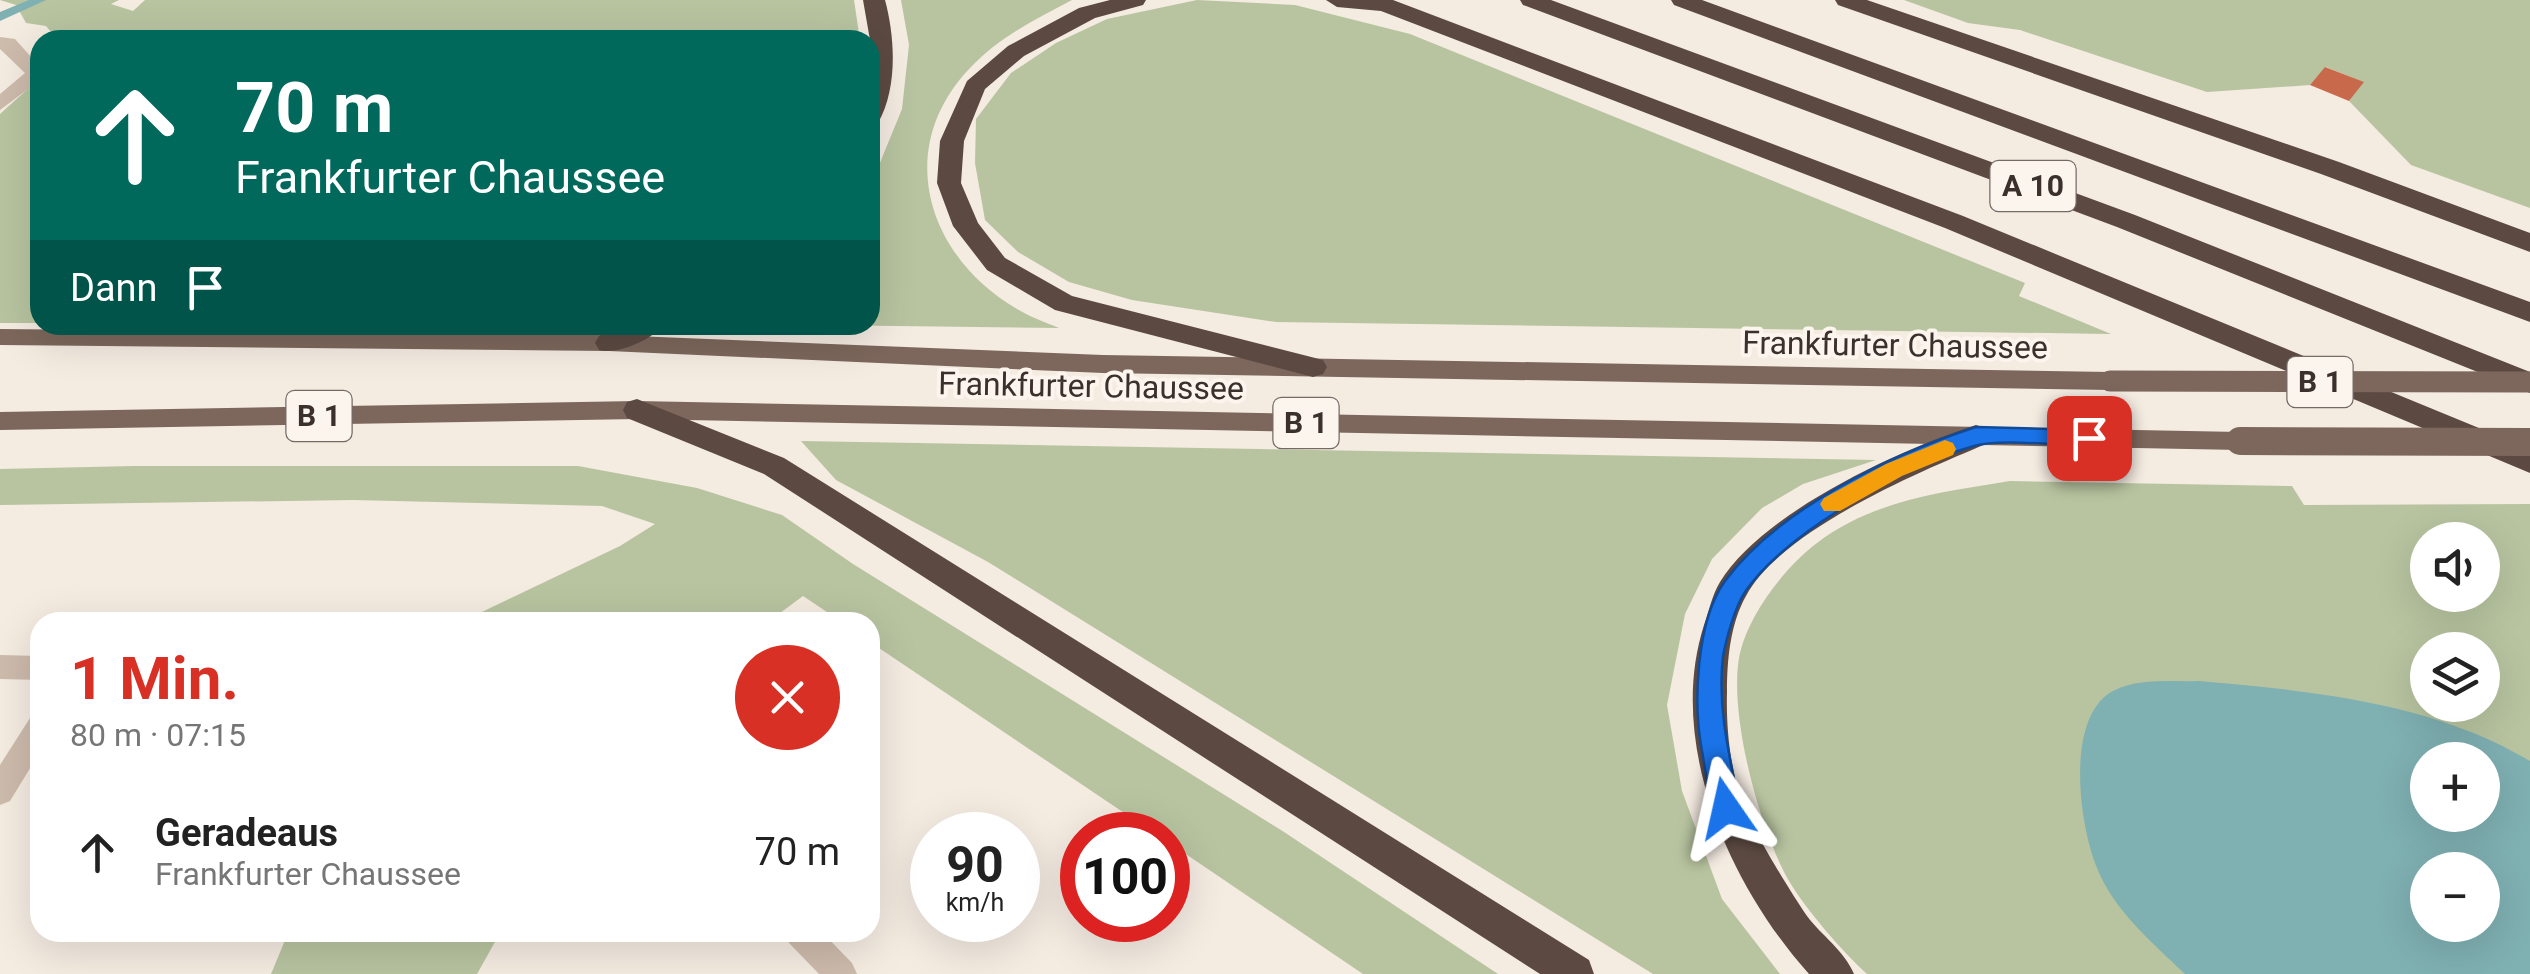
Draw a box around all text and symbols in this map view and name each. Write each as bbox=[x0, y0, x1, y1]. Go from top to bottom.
text: 70 m bbox=[235, 67, 393, 149]
icon: ahead bbox=[70, 70, 200, 200]
text: Frankfurter Chaussee bbox=[235, 151, 665, 204]
road number: A 10 bbox=[1990, 161, 2076, 211]
icon: arrive bbox=[178, 260, 233, 315]
text: Dann bbox=[70, 266, 158, 310]
street label: Frankfurter Chaussee bbox=[1742, 323, 2048, 367]
road number: B 1 bbox=[2288, 357, 2352, 407]
street label: Frankfurter Chaussee bbox=[938, 364, 1244, 408]
road number: B 1 bbox=[286, 391, 352, 441]
pin bbox=[2047, 396, 2132, 481]
road number: B 1 bbox=[1274, 398, 1338, 448]
icon: arrive bbox=[2062, 411, 2117, 466]
map controls bbox=[2410, 522, 2500, 942]
button: sound bbox=[2410, 522, 2500, 612]
button: layers bbox=[2410, 632, 2500, 722]
text: 1 Min. bbox=[70, 643, 239, 714]
button: close bbox=[735, 645, 840, 750]
text: 80 m · 07:15 bbox=[70, 716, 246, 754]
button: + bbox=[2410, 742, 2500, 832]
position arrow bbox=[1674, 756, 1778, 860]
text: Geradeaus bbox=[155, 811, 338, 855]
speed limit sign: 100 bbox=[1060, 812, 1190, 942]
icon: ahead bbox=[70, 825, 125, 880]
text: 70 m bbox=[755, 830, 840, 874]
text: 90 bbox=[946, 836, 1004, 894]
button: − bbox=[2410, 852, 2500, 942]
text: Frankfurter Chaussee bbox=[155, 855, 461, 893]
text: km/h bbox=[946, 888, 1004, 917]

